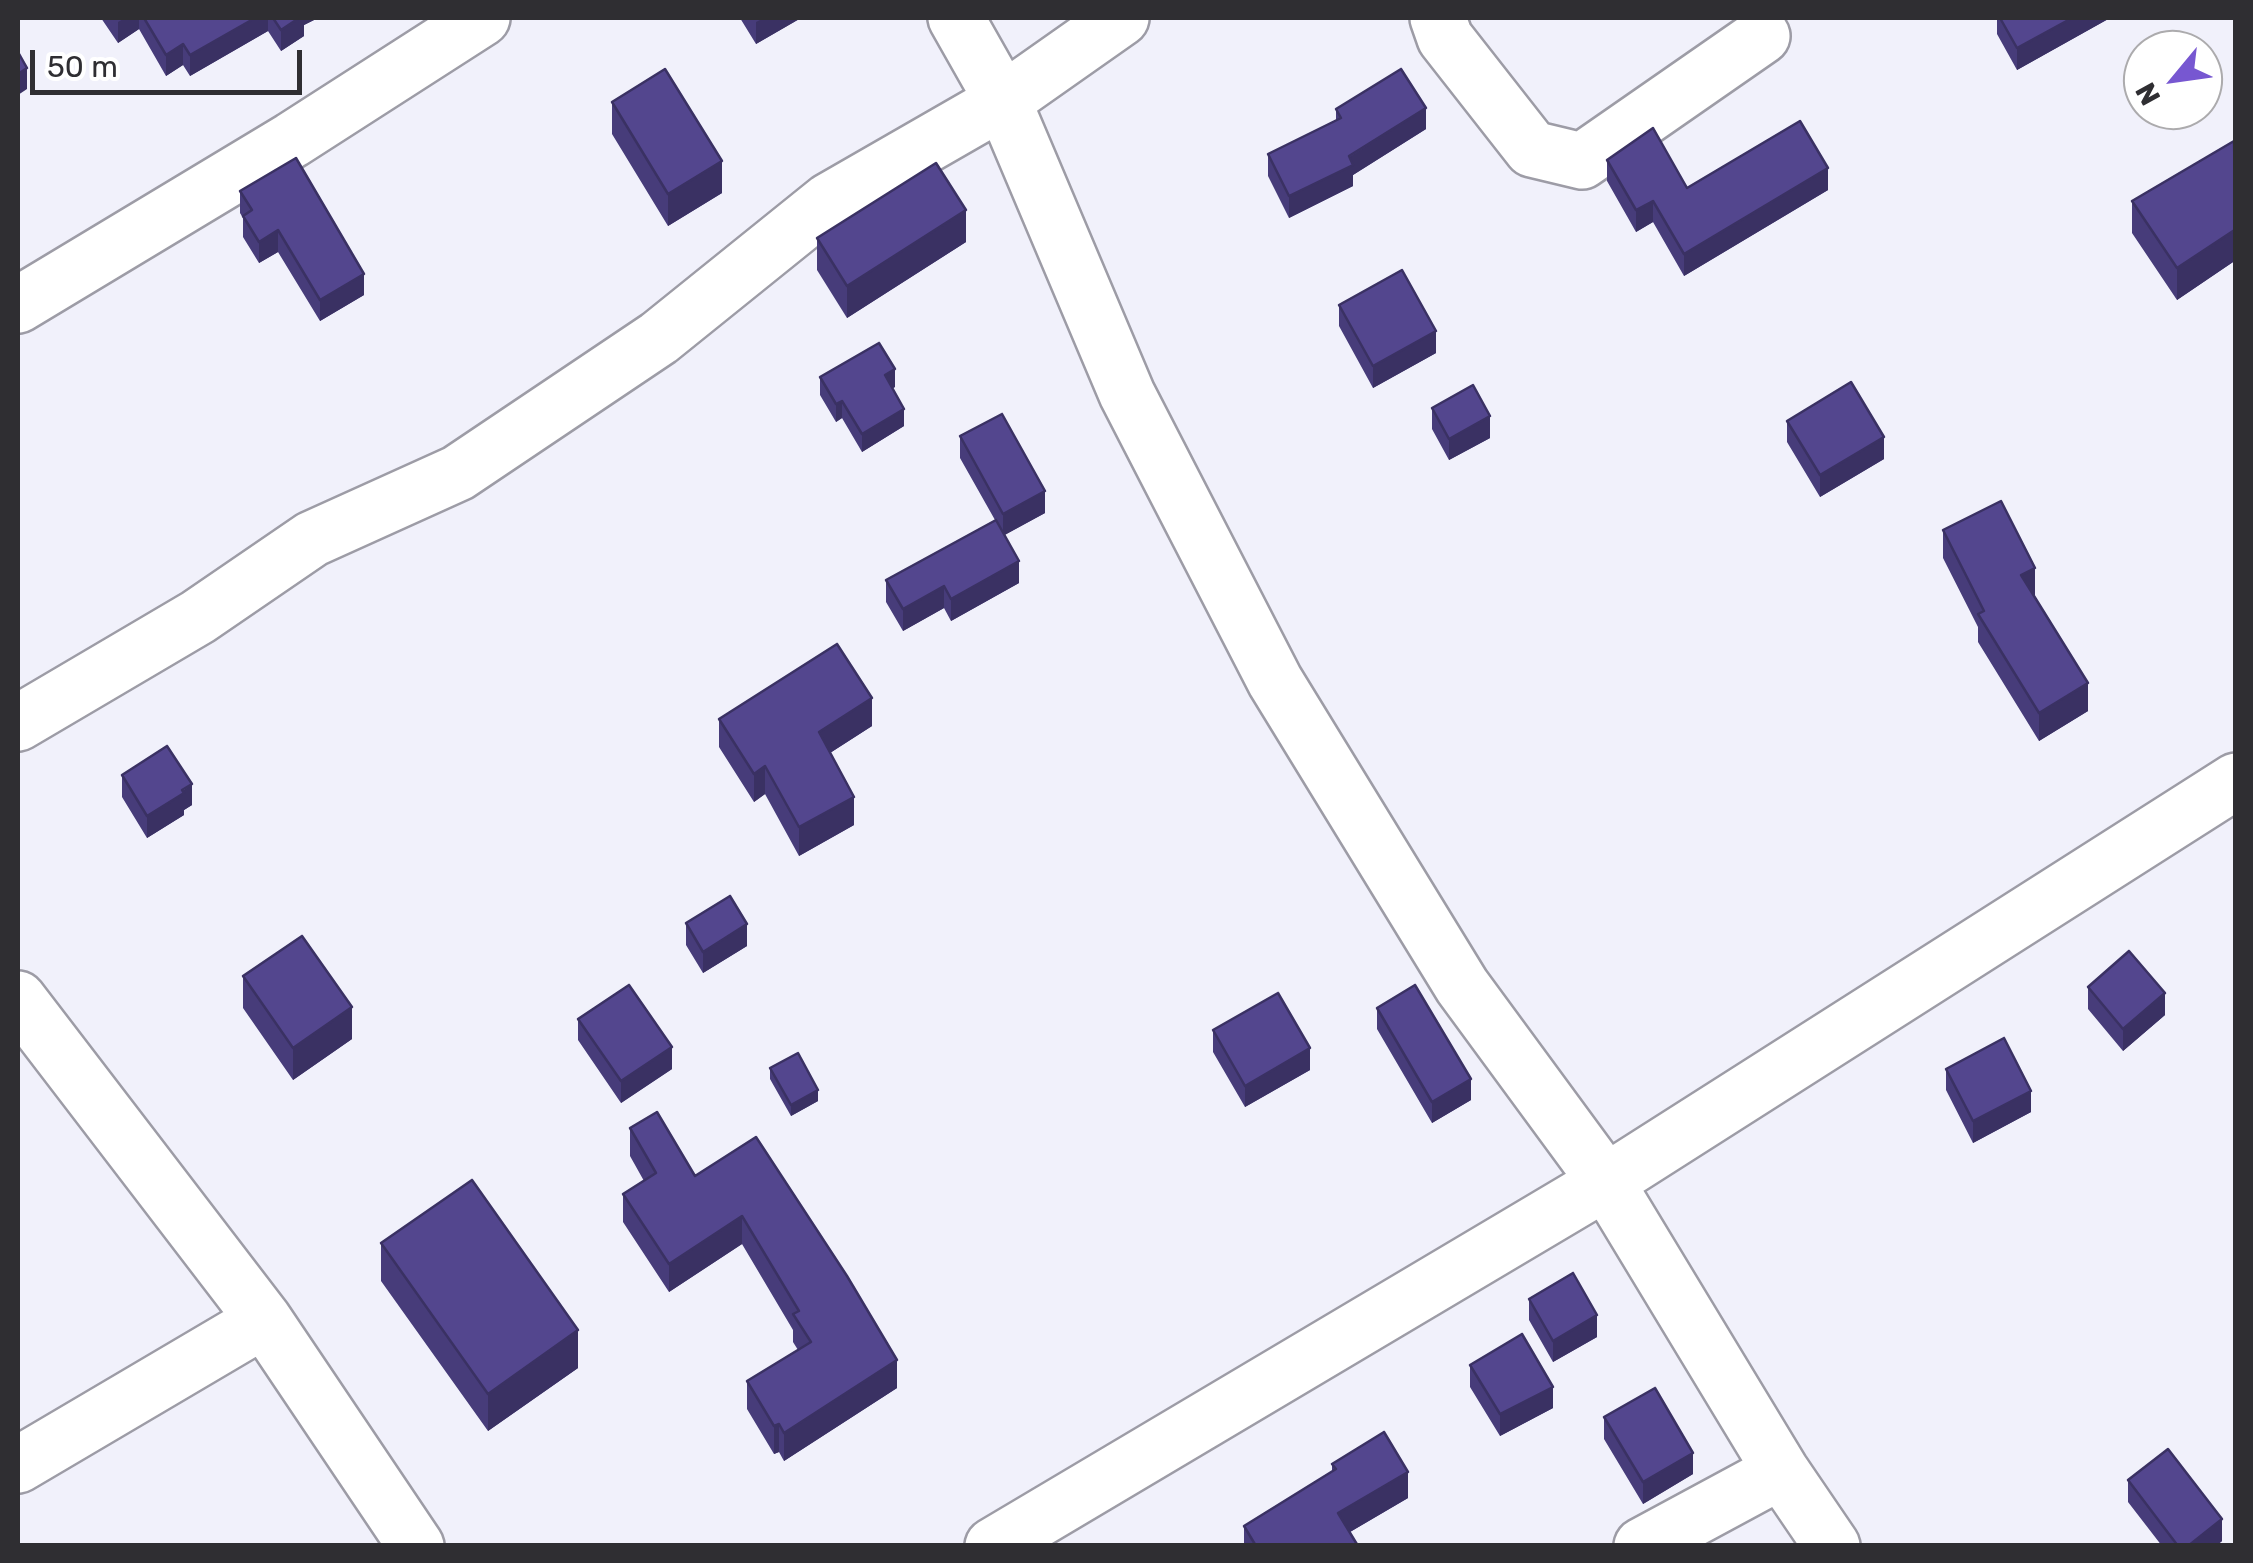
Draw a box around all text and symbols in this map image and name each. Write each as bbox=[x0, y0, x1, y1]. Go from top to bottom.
scale bar bbox=[35, 30, 308, 92]
north arrow bbox=[2123, 30, 2223, 130]
text: 50 m bbox=[47, 49, 118, 85]
text: N bbox=[2129, 77, 2167, 111]

